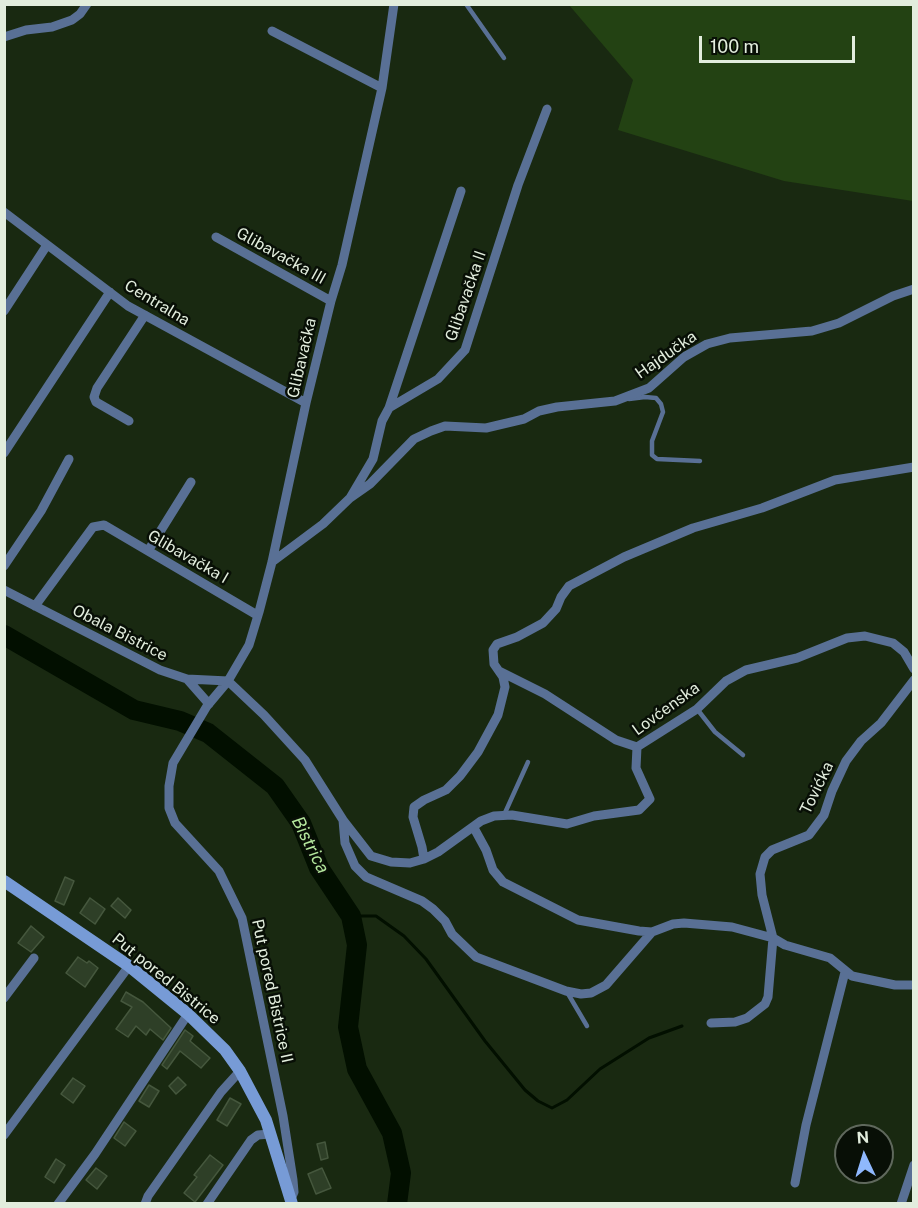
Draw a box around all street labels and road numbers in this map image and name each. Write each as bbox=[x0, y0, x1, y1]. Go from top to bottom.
street label: Glibavačka III bbox=[233, 224, 329, 288]
street label: Glibavačka II bbox=[442, 248, 490, 344]
street label: Centralna bbox=[121, 276, 193, 330]
street label: Glibavačka bbox=[283, 316, 321, 400]
street label: Hajdučka bbox=[632, 327, 700, 383]
street label: Glibavačka I bbox=[144, 526, 232, 588]
street label: Obala Bistrice bbox=[69, 601, 171, 665]
street label: Lovćenska bbox=[629, 678, 703, 740]
street label: Tovićka bbox=[796, 759, 838, 817]
street label: Put pored Bistrice II bbox=[247, 917, 297, 1065]
street label: Put pored Bistrice bbox=[108, 930, 224, 1028]

